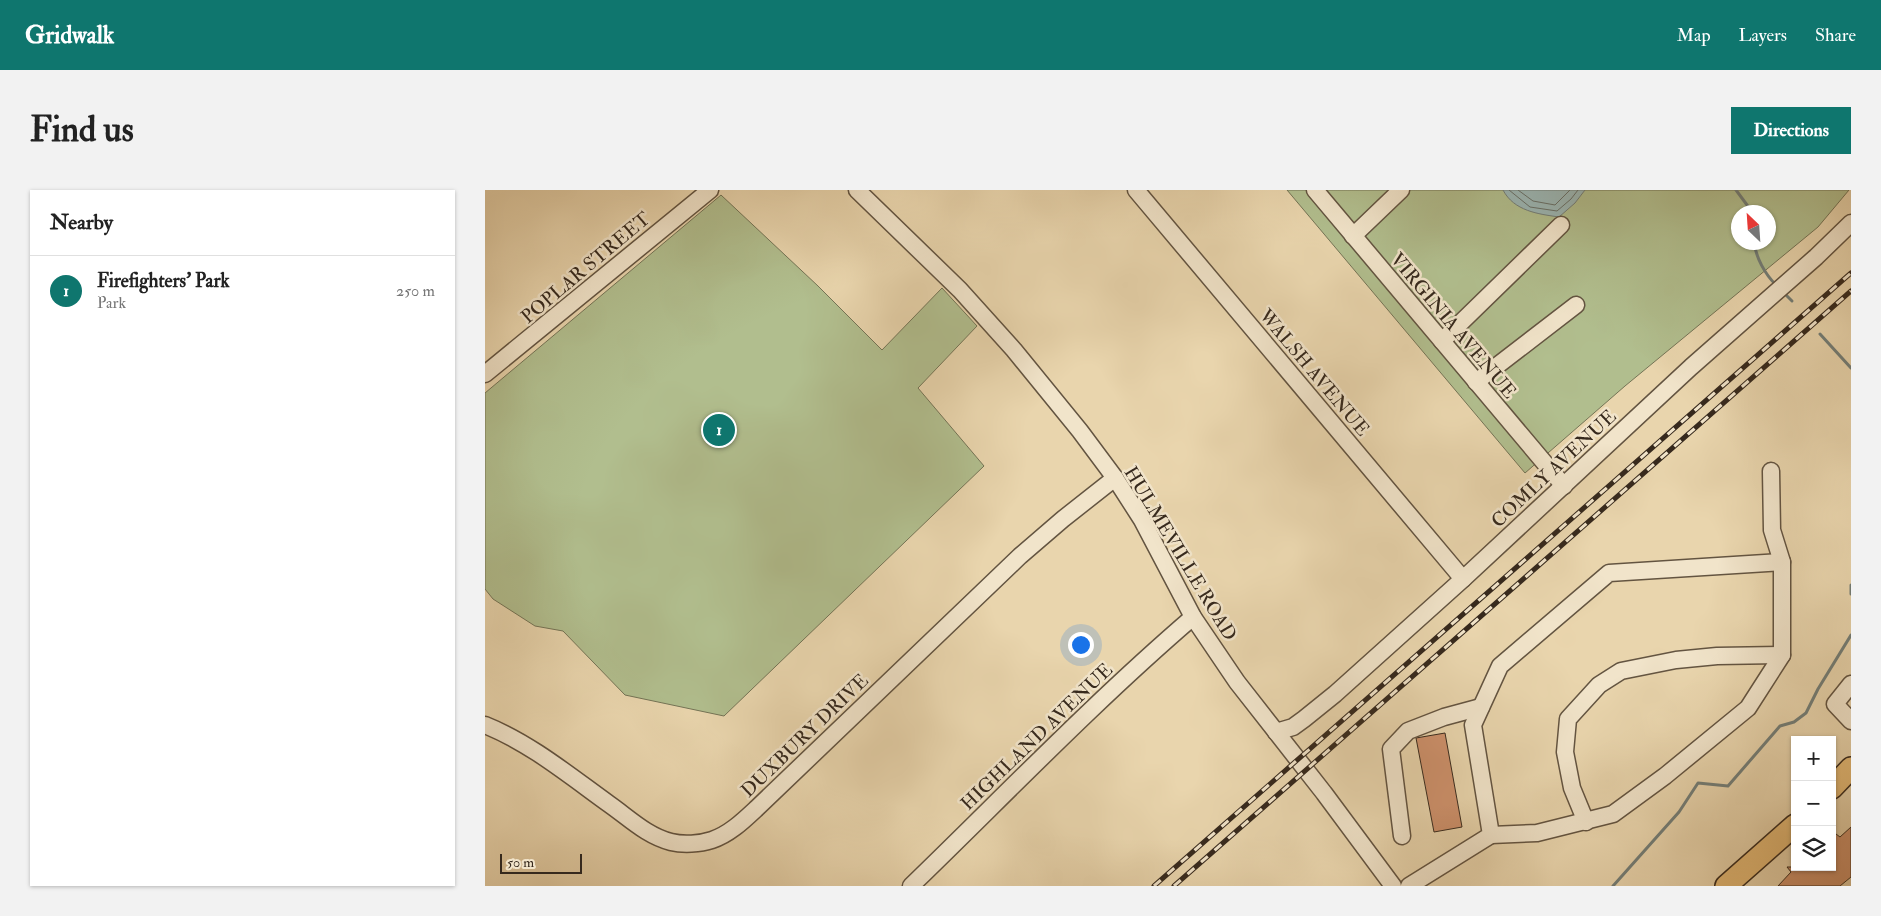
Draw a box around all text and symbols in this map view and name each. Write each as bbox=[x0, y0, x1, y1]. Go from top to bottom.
text: Gridwalk bbox=[25, 20, 114, 51]
text: Map bbox=[1677, 24, 1711, 47]
text: Layers bbox=[1739, 24, 1787, 47]
text: Share bbox=[1815, 24, 1856, 47]
button: Directions bbox=[1731, 107, 1851, 154]
text: Find us bbox=[30, 108, 134, 152]
north arrow bbox=[1731, 205, 1776, 250]
street label: POPLAR STREET bbox=[516, 207, 655, 329]
text: Nearby bbox=[50, 209, 113, 236]
street label: VIRGINIA AVENUE bbox=[1385, 248, 1522, 404]
text: Firefighters' Park bbox=[97, 269, 230, 293]
text: 1 bbox=[63, 281, 69, 301]
text: 250 m bbox=[396, 281, 435, 301]
text: Park bbox=[97, 293, 126, 313]
street label: WALSH AVENUE bbox=[1253, 303, 1375, 441]
street label: COMLY AVENUE bbox=[1486, 404, 1621, 533]
pin: 1 bbox=[703, 411, 735, 449]
street label: HULMEVILLE ROAD bbox=[1118, 462, 1242, 645]
your location bbox=[1068, 632, 1094, 658]
street label: HIGHLAND AVENUE bbox=[956, 658, 1118, 816]
street label: DUXBURY DRIVE bbox=[736, 669, 874, 803]
map controls bbox=[1791, 736, 1836, 871]
button: + bbox=[1791, 736, 1836, 781]
button: − bbox=[1791, 781, 1836, 826]
button: layers bbox=[1791, 826, 1836, 871]
scale bar bbox=[500, 851, 583, 874]
text: 50 m bbox=[507, 854, 534, 871]

